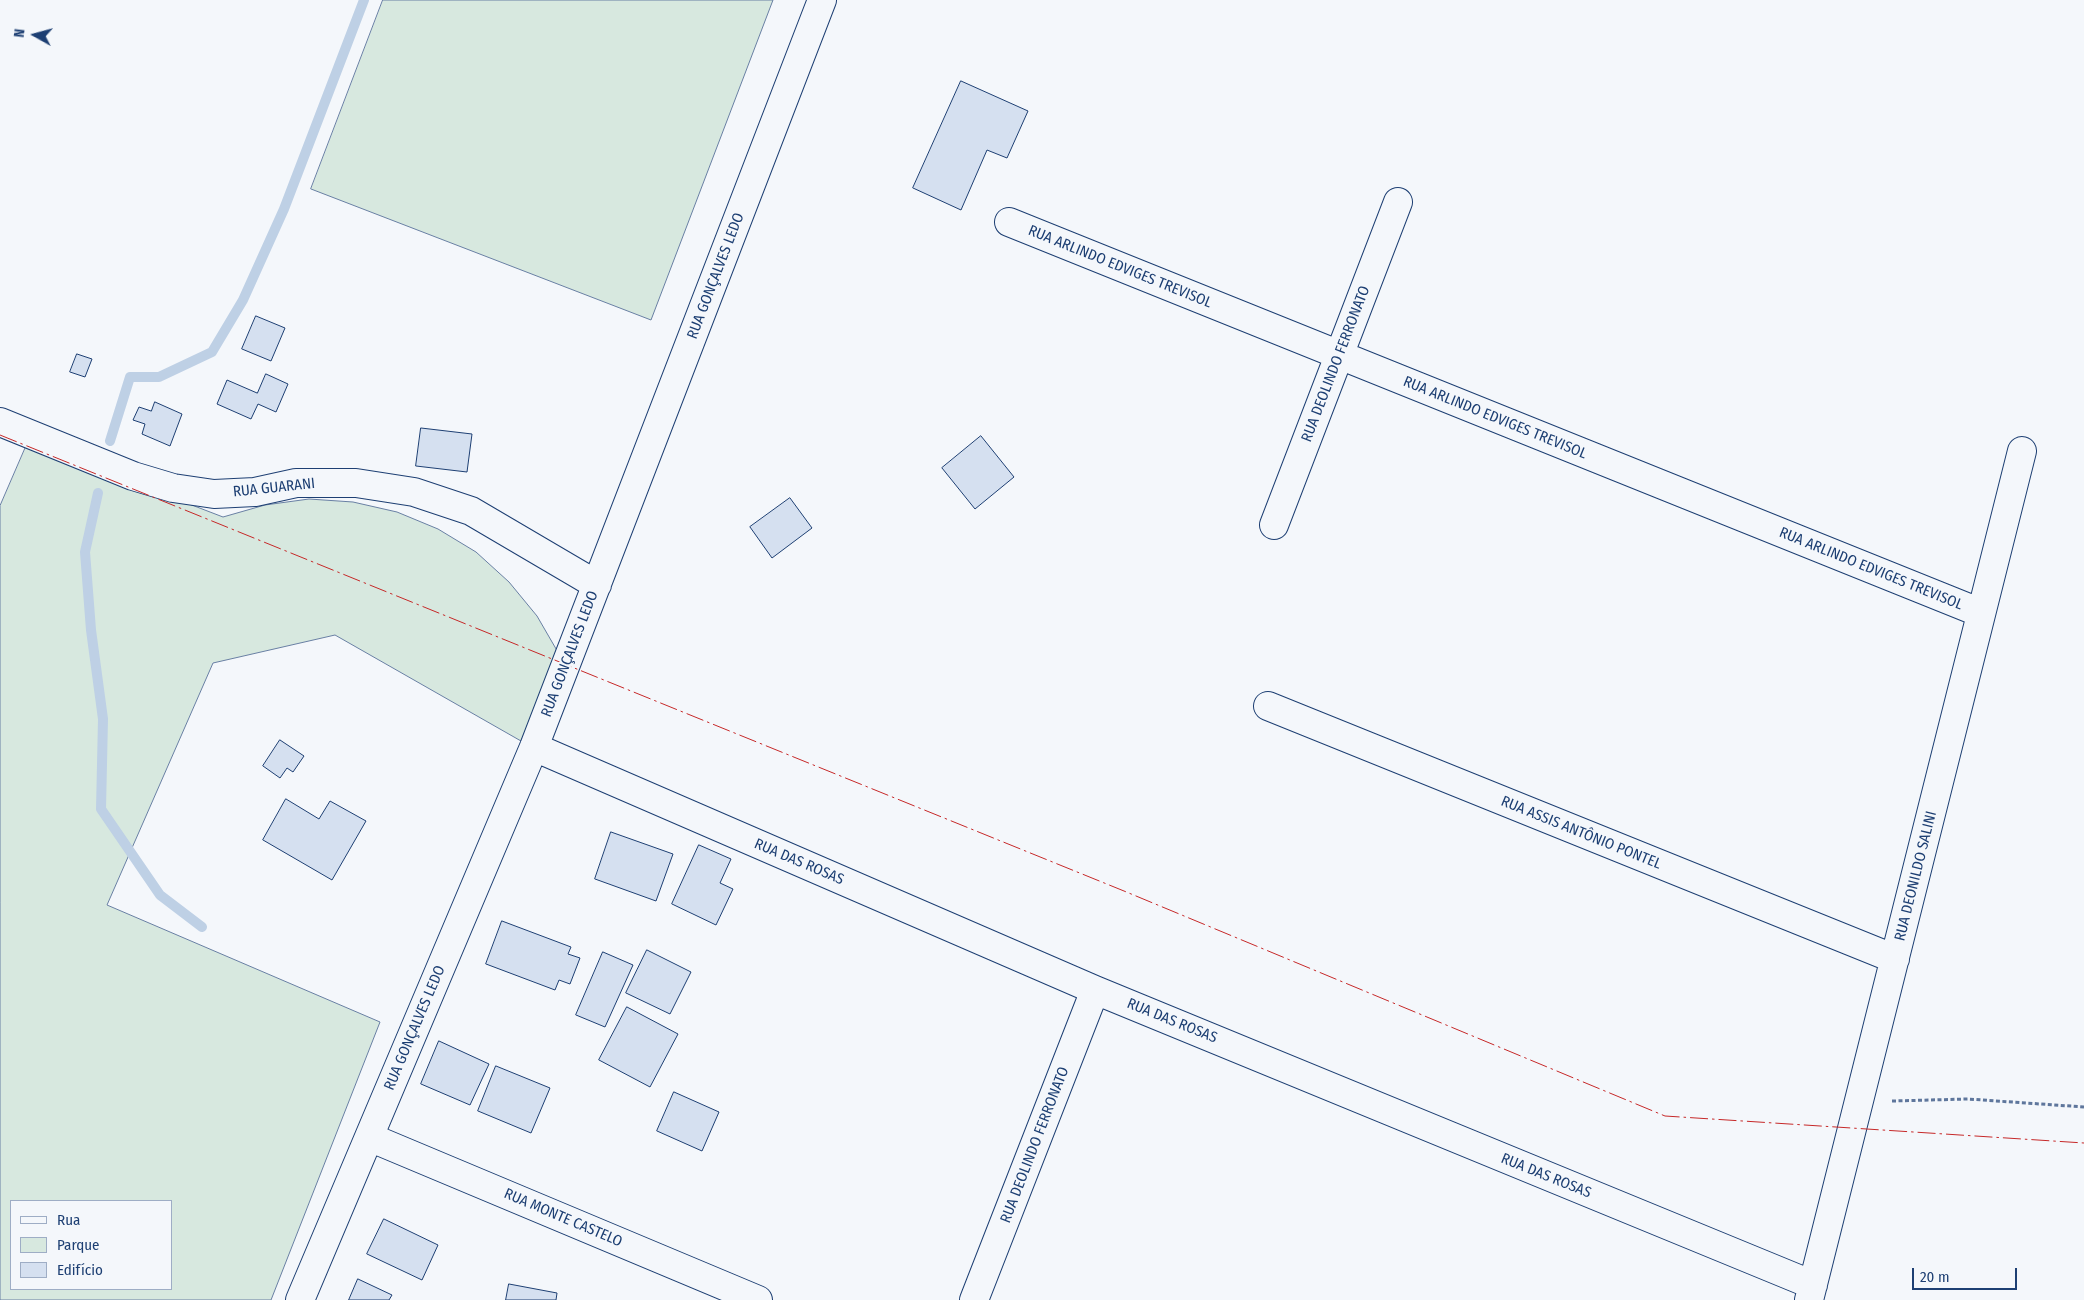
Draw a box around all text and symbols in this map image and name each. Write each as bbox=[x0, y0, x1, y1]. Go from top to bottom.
north arrow bbox=[10, 10, 60, 60]
text: N bbox=[11, 28, 29, 38]
street label: RUA GONÇALVES LEDO bbox=[684, 210, 748, 342]
street label: RUA ARLINDO EDVIGES TREVISOL bbox=[1026, 222, 1214, 312]
street label: RUA DEOLINDO FERRONATO bbox=[1298, 283, 1374, 445]
street label: RUA ARLINDO EDVIGES TREVISOL bbox=[1401, 373, 1589, 463]
street label: RUA GUARANI bbox=[232, 475, 316, 501]
street label: RUA ARLINDO EDVIGES TREVISOL bbox=[1777, 524, 1965, 614]
street label: RUA GONÇALVES LEDO bbox=[538, 588, 602, 720]
street label: RUA ASSIS ANTÔNIO PONTEL bbox=[1498, 793, 1664, 873]
street label: RUA DEONILDO SALINI bbox=[1891, 809, 1941, 943]
street label: RUA DAS ROSAS bbox=[751, 835, 847, 889]
street label: RUA GONÇALVES LEDO bbox=[381, 963, 449, 1093]
street label: RUA DAS ROSAS bbox=[1124, 995, 1220, 1047]
street label: RUA DEOLINDO FERRONATO bbox=[997, 1064, 1073, 1226]
street label: RUA DAS ROSAS bbox=[1498, 1150, 1594, 1202]
street label: RUA MONTE CASTELO bbox=[501, 1185, 625, 1251]
legend bbox=[10, 1200, 172, 1290]
text: Rua bbox=[57, 1211, 80, 1229]
text: Parque bbox=[57, 1236, 100, 1254]
scale bar bbox=[1914, 1258, 2019, 1290]
text: Edifício bbox=[57, 1261, 103, 1279]
text: 20 m bbox=[1920, 1268, 1950, 1286]

